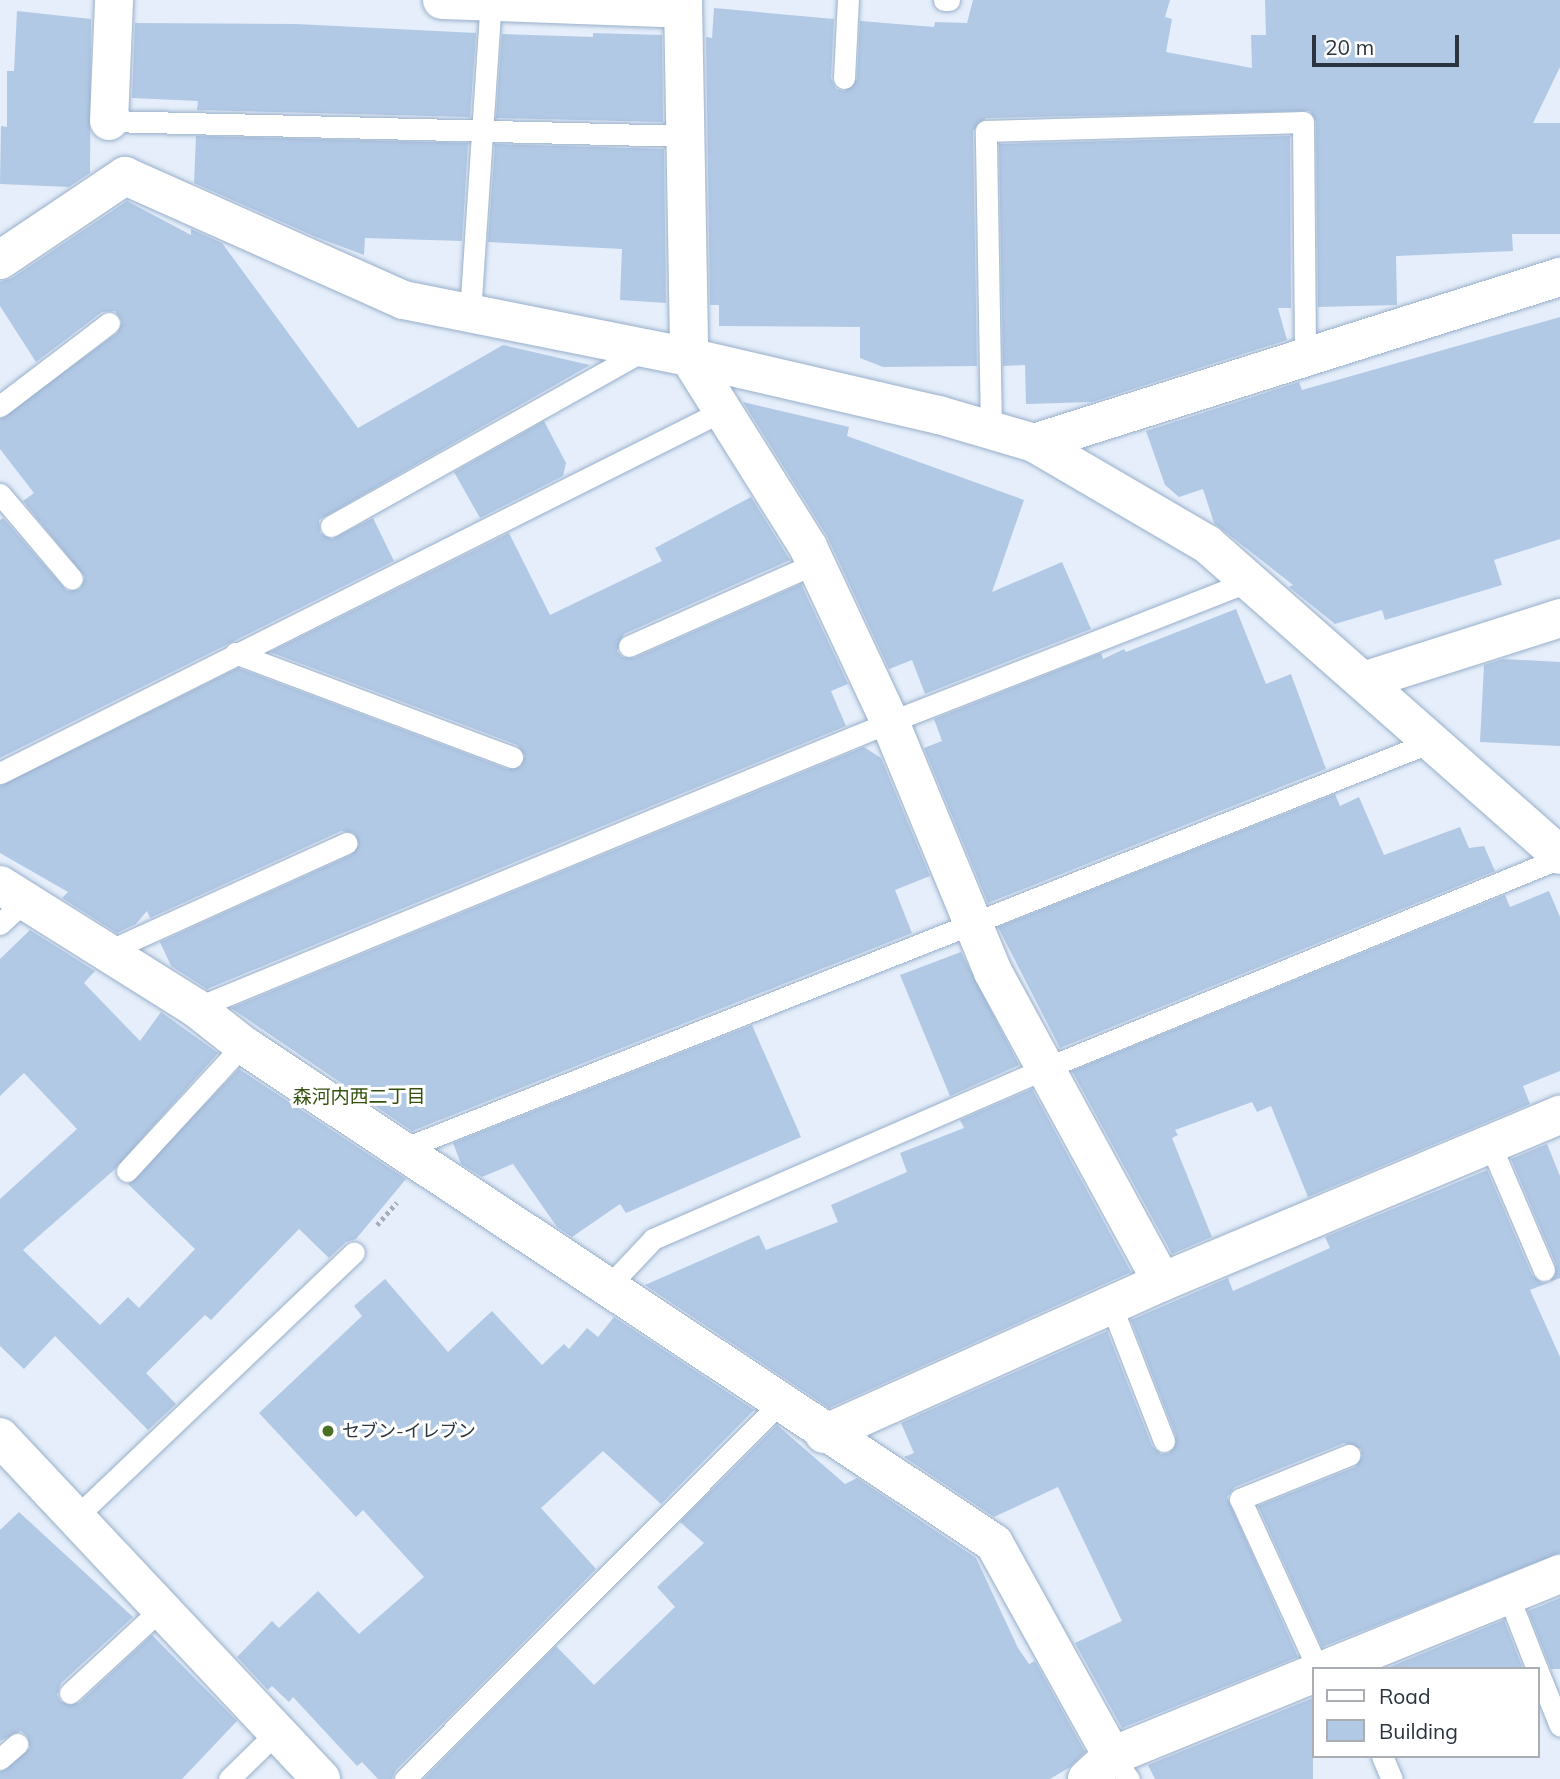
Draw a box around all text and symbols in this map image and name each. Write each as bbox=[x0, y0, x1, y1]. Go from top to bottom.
scale bar bbox=[1315, 21, 1462, 65]
text: 20 m bbox=[1325, 34, 1374, 60]
district label: 森河内西二丁目 bbox=[293, 1086, 425, 1108]
place label: セブン-イレブン bbox=[342, 1420, 476, 1442]
marker: セブン-イレブン bbox=[320, 1423, 336, 1439]
legend bbox=[1312, 1667, 1539, 1758]
text: Road bbox=[1379, 1683, 1430, 1709]
text: Building bbox=[1379, 1718, 1458, 1744]

